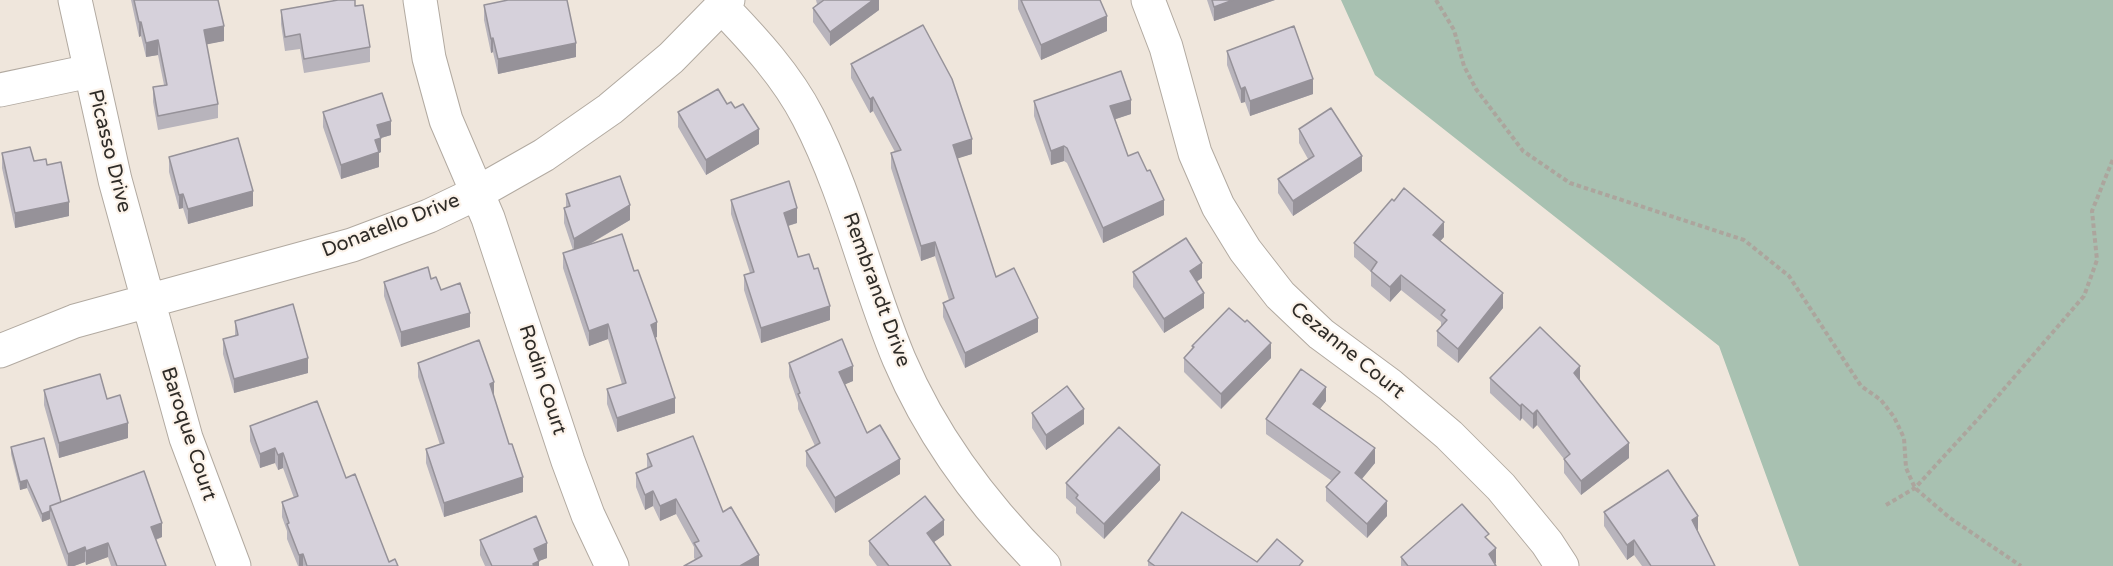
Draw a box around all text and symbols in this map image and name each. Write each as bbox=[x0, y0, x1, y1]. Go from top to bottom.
street label: Picasso Drive bbox=[82, 87, 136, 215]
street label: Donatello Drive bbox=[319, 189, 463, 263]
street label: Rembrandt Drive bbox=[837, 210, 915, 370]
street label: Cezanne Court bbox=[1285, 298, 1409, 404]
street label: Rodin Court bbox=[513, 322, 571, 438]
street label: Baroque Court bbox=[155, 364, 221, 504]

